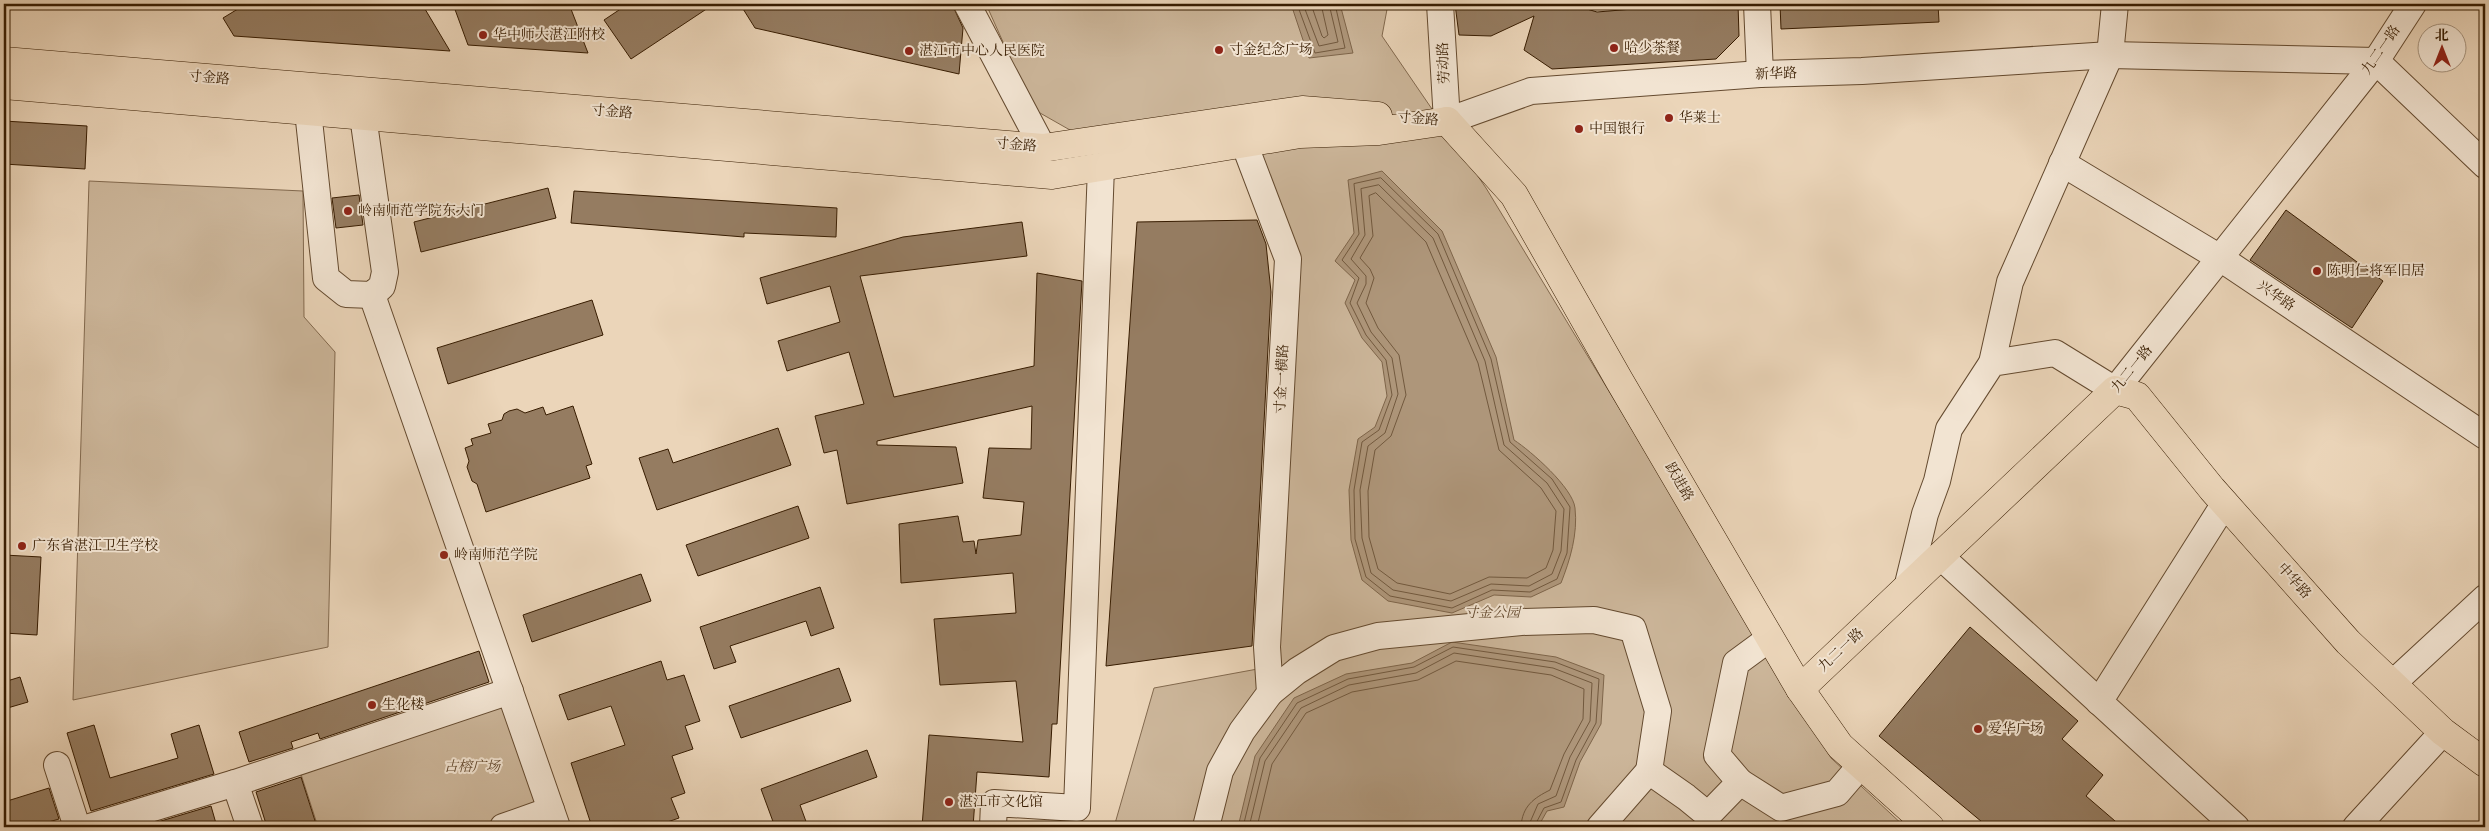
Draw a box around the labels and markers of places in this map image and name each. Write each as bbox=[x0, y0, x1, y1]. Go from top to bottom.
place label: 华中师大湛江附校 bbox=[493, 27, 605, 42]
marker: 华中师大湛江附校 bbox=[477, 29, 489, 41]
place label: 哈少茶餐 bbox=[1624, 40, 1680, 55]
place label: 寸金纪念广场 bbox=[1229, 42, 1313, 57]
marker: 哈少茶餐 bbox=[1608, 42, 1620, 54]
place label: 湛江市中心人民医院 bbox=[919, 43, 1045, 58]
marker: 寸金纪念广场 bbox=[1213, 44, 1225, 56]
marker: 湛江市中心人民医院 bbox=[903, 45, 915, 57]
place label: 华莱士 bbox=[1679, 110, 1721, 125]
marker: 华莱士 bbox=[1663, 112, 1675, 124]
place label: 中国银行 bbox=[1589, 121, 1645, 136]
marker: 中国银行 bbox=[1573, 123, 1585, 135]
place label: 岭南师范学院东大门 bbox=[358, 203, 484, 218]
marker: 岭南师范学院东大门 bbox=[342, 205, 354, 217]
place label: 陈明仁将军旧居 bbox=[2327, 263, 2425, 278]
marker: 陈明仁将军旧居 bbox=[2311, 265, 2323, 277]
place label: 广东省湛江卫生学校 bbox=[32, 538, 158, 553]
marker: 广东省湛江卫生学校 bbox=[16, 540, 28, 552]
place label: 岭南师范学院 bbox=[454, 547, 538, 562]
marker: 岭南师范学院 bbox=[438, 549, 450, 561]
place label: 生化楼 bbox=[382, 697, 424, 712]
marker: 生化楼 bbox=[366, 699, 378, 711]
place label: 爱华广场 bbox=[1988, 721, 2044, 736]
marker: 爱华广场 bbox=[1972, 723, 1984, 735]
place label: 湛江市文化馆 bbox=[959, 794, 1043, 809]
marker: 湛江市文化馆 bbox=[943, 796, 955, 808]

